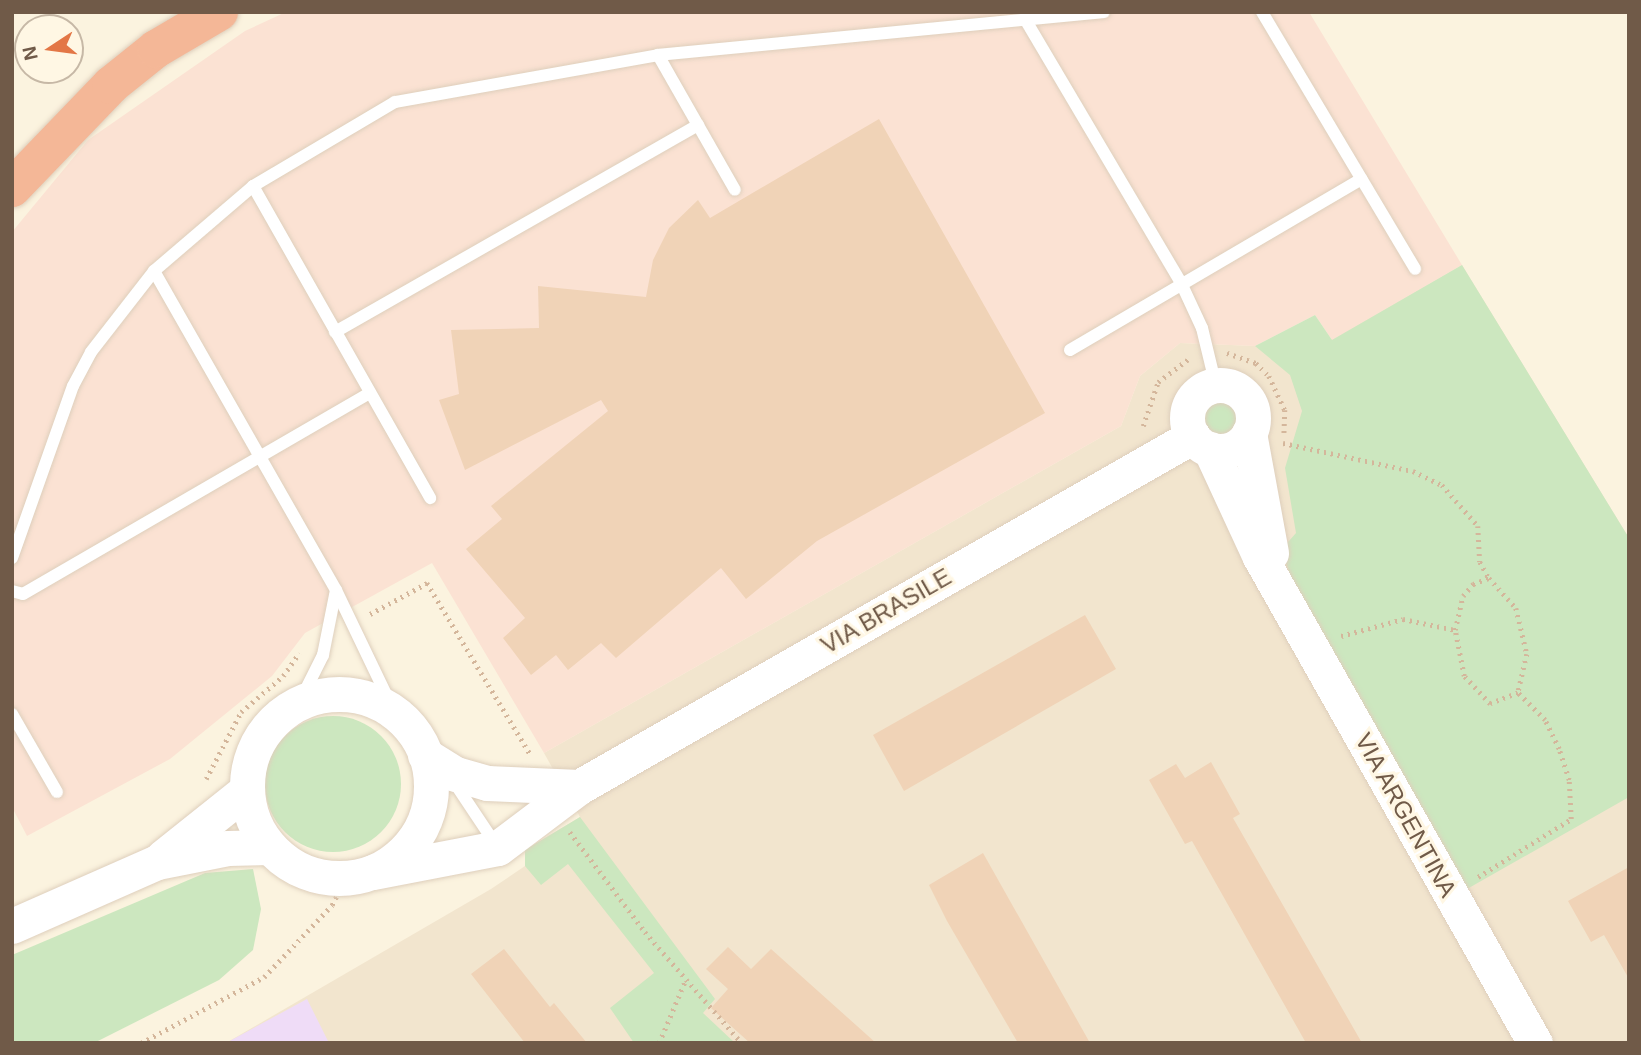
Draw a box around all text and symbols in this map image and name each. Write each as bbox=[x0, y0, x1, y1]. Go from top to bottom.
north arrow bbox=[14, 14, 84, 84]
text: N bbox=[18, 44, 42, 62]
street label: VIA BRASILE bbox=[815, 562, 957, 660]
street label: VIA ARGENTINA bbox=[1348, 727, 1464, 903]

